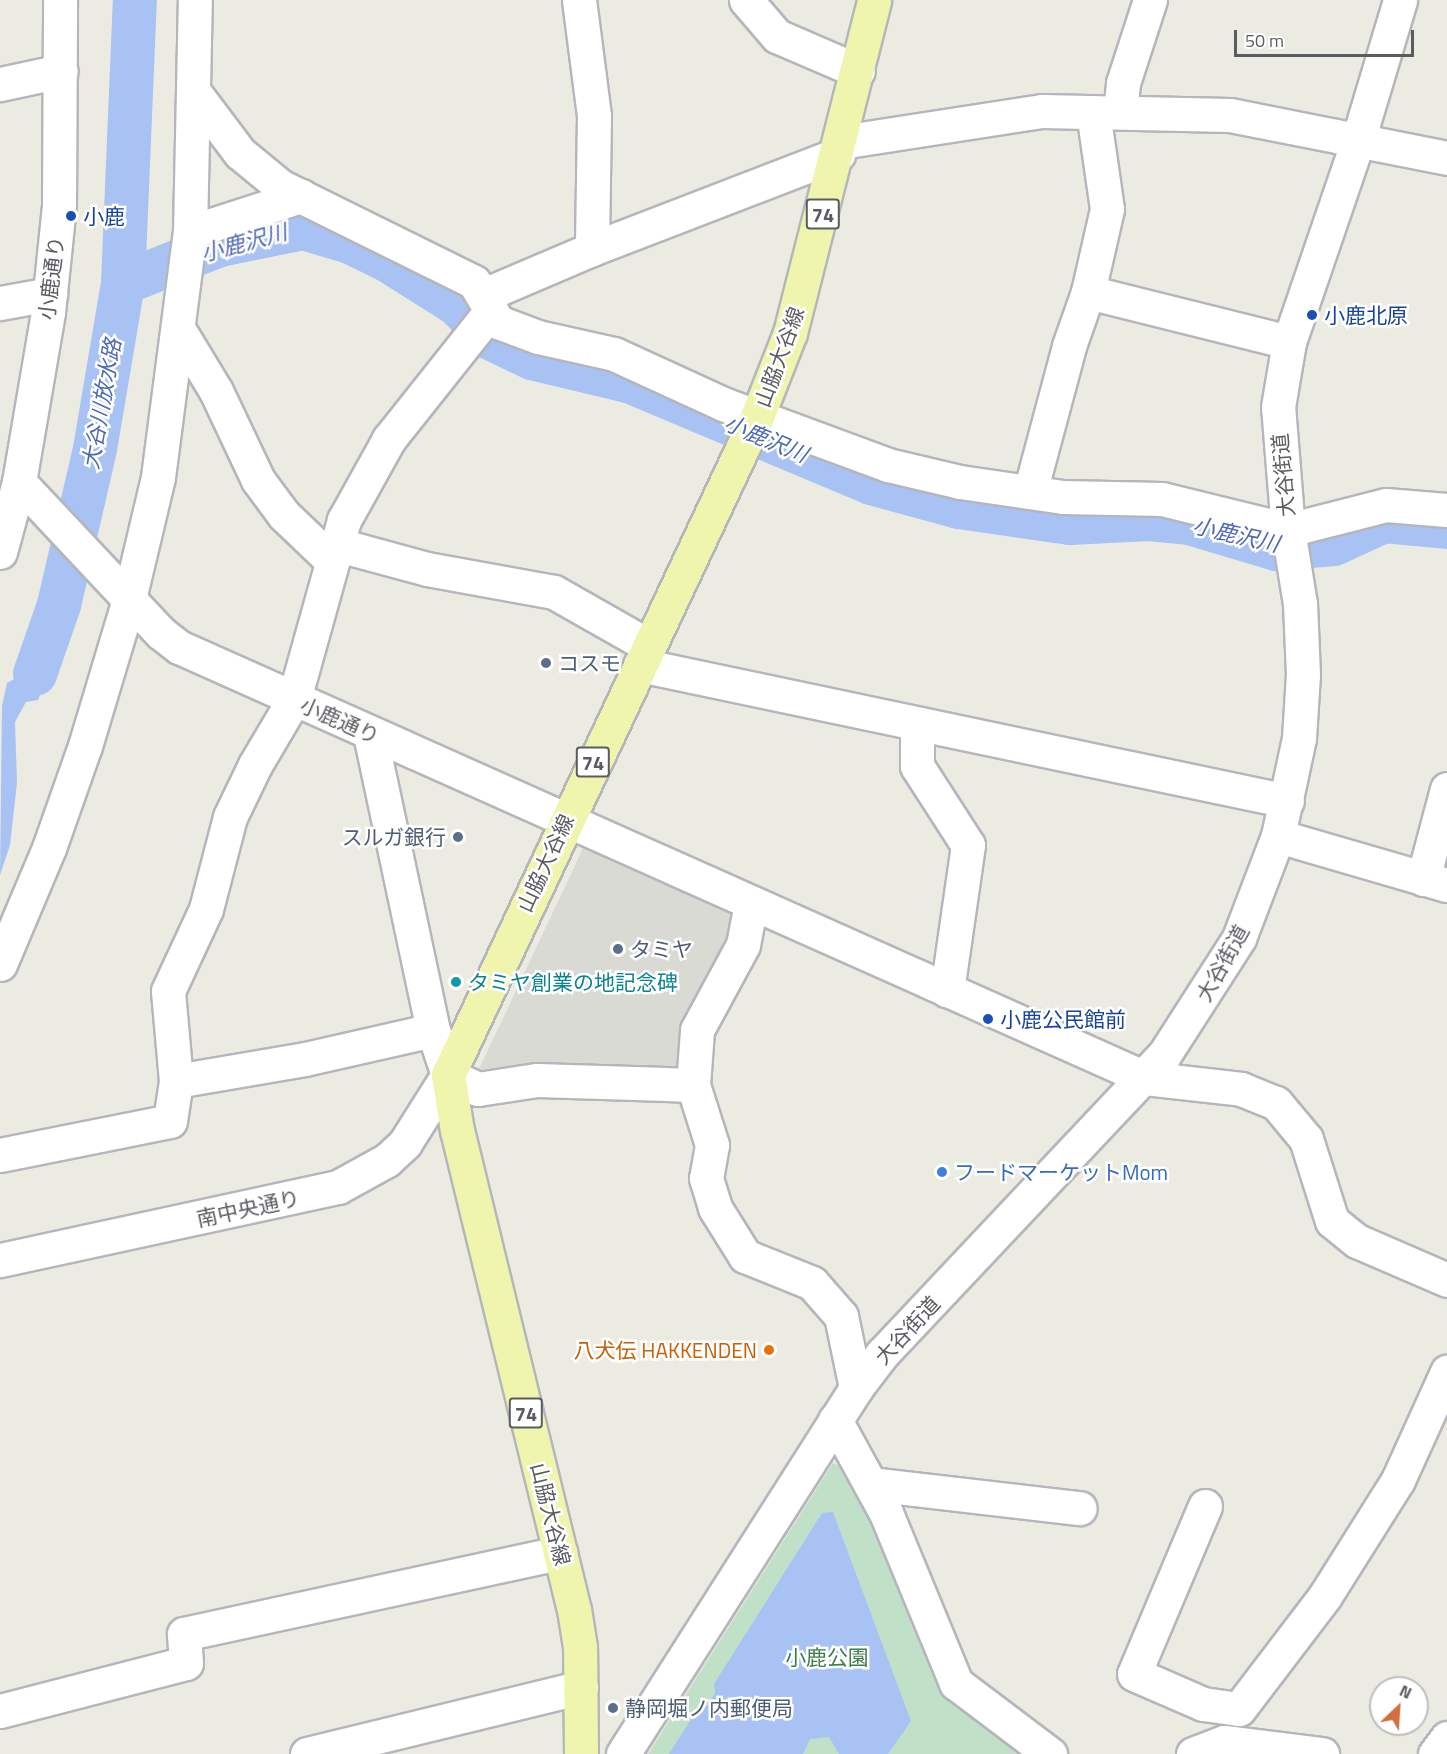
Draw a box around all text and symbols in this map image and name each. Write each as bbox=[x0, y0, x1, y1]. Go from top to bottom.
scale bar bbox=[1237, 18, 1417, 56]
text: 50 m bbox=[1245, 27, 1284, 54]
road number: 74 bbox=[805, 197, 841, 231]
place label: 小鹿 bbox=[83, 203, 125, 229]
marker: 小鹿 bbox=[64, 209, 78, 223]
water label: 小鹿沢川 bbox=[198, 219, 290, 267]
street label: 小鹿通り bbox=[33, 235, 69, 321]
place label: 小鹿北原 bbox=[1324, 302, 1408, 328]
street label: 山脇大谷線 bbox=[749, 303, 809, 411]
marker: 小鹿北原 bbox=[1305, 308, 1319, 322]
water label: 大谷川放水路 bbox=[78, 337, 126, 471]
water label: 小鹿沢川 bbox=[720, 410, 812, 468]
street label: 大谷街道 bbox=[1267, 432, 1299, 518]
water label: 小鹿沢川 bbox=[1190, 512, 1282, 558]
place label: コスモ bbox=[558, 650, 621, 676]
marker: コスモ bbox=[539, 656, 553, 670]
street label: 小鹿通り bbox=[297, 691, 383, 749]
road number: 74 bbox=[575, 745, 611, 779]
street label: 山脇大谷線 bbox=[511, 810, 579, 916]
place label: スルガ銀行 bbox=[341, 824, 446, 850]
marker: スルガ銀行 bbox=[451, 830, 465, 844]
street label: 大谷街道 bbox=[1191, 920, 1253, 1006]
place label: タミヤ bbox=[630, 936, 693, 962]
marker: タミヤ bbox=[611, 942, 625, 956]
place label: タミヤ創業の地記念碑 bbox=[468, 969, 678, 995]
marker: タミヤ創業の地記念碑 bbox=[449, 975, 463, 989]
place label: 小鹿公民館前 bbox=[1000, 1006, 1126, 1032]
marker: 小鹿公民館前 bbox=[981, 1012, 995, 1026]
place label: フードマーケットMom bbox=[954, 1159, 1168, 1185]
marker: フードマーケットMom bbox=[935, 1165, 949, 1179]
street label: 南中央通り bbox=[194, 1185, 302, 1231]
street label: 大谷街道 bbox=[869, 1291, 945, 1369]
place label: 八犬伝 HAKKENDEN bbox=[574, 1337, 757, 1363]
marker: 八犬伝 HAKKENDEN bbox=[762, 1343, 776, 1357]
road number: 74 bbox=[508, 1396, 544, 1430]
street label: 山脇大谷線 bbox=[526, 1460, 576, 1568]
park label: 小鹿公園 bbox=[785, 1644, 869, 1670]
north arrow bbox=[1369, 1676, 1429, 1736]
text: N bbox=[1396, 1678, 1416, 1705]
place label: 静岡堀ノ内郵便局 bbox=[625, 1695, 793, 1721]
marker: 静岡堀ノ内郵便局 bbox=[606, 1701, 620, 1715]

